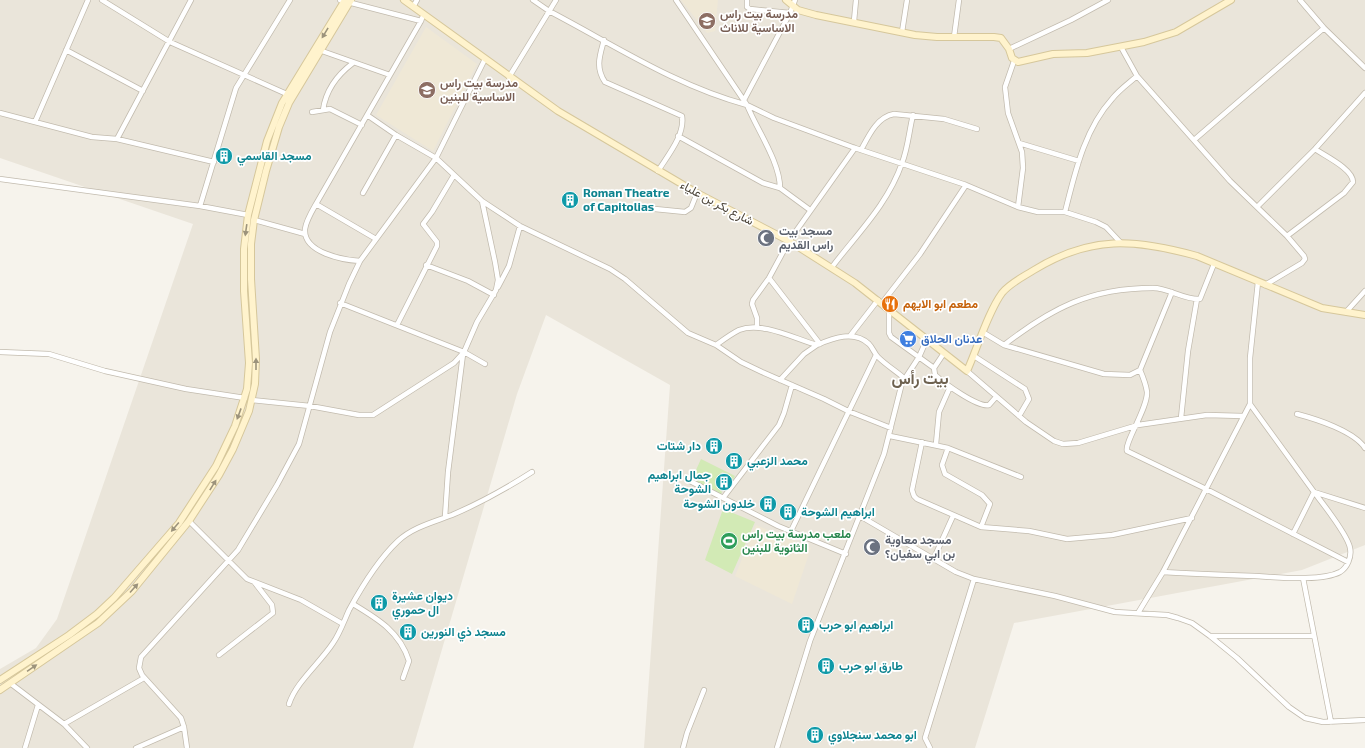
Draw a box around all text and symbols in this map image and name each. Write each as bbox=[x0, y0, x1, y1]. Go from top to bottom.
place label: مدرسة بيت راس الاساسية للاناث bbox=[720, 6, 798, 35]
school or university icon: مدرسة بيت راس الاساسية للاناث bbox=[697, 11, 717, 31]
one-way arrow bbox=[321, 27, 328, 39]
place label: مدرسة بيت راس الاساسية للبنين bbox=[440, 75, 518, 104]
school or university icon: مدرسة بيت راس الاساسية للبنين bbox=[417, 80, 437, 100]
building icon: مسجد القاسمي bbox=[214, 146, 234, 166]
place label: مسجد القاسمي bbox=[237, 148, 312, 166]
street label: شارع بكر بن علياء bbox=[677, 177, 757, 230]
place label: Roman Theatre of Capitolias bbox=[583, 185, 670, 213]
building icon: Roman Theatre of Capitolias bbox=[560, 190, 580, 210]
place label: مسجد بيت راس القديم bbox=[779, 223, 833, 253]
one-way arrow bbox=[243, 224, 249, 236]
mosque icon: مسجد بيت راس القديم bbox=[756, 228, 776, 248]
restaurant icon: مطعم ابو الايهم bbox=[880, 294, 900, 314]
place label: مطعم ابو الايهم bbox=[903, 296, 978, 312]
supermarket icon: عدنان الحلاق bbox=[898, 329, 918, 349]
place label: عدنان الحلاق bbox=[921, 331, 982, 346]
one-way arrow bbox=[253, 357, 259, 370]
district label: بيت رأس bbox=[891, 368, 949, 389]
one-way arrow bbox=[236, 409, 242, 421]
building icon: دار شتات bbox=[704, 436, 724, 456]
place label: دار شتات bbox=[657, 438, 701, 454]
building icon: محمد الزعبي bbox=[724, 451, 744, 471]
place label: محمد الزعبي bbox=[747, 453, 808, 471]
place label: جمال ابراهيم الشوحة bbox=[648, 467, 711, 497]
building icon: جمال ابراهيم الشوحة bbox=[714, 472, 734, 492]
one-way arrow bbox=[209, 480, 217, 490]
building icon: خلدون الشوحة bbox=[758, 494, 778, 514]
place label: خلدون الشوحة bbox=[683, 496, 755, 512]
building icon: ابراهيم الشوحة bbox=[778, 502, 798, 522]
place label: ابراهيم الشوحة bbox=[801, 504, 875, 520]
one-way arrow bbox=[171, 522, 180, 532]
place label: ملعب مدرسة بيت راس الثانوية للبنين bbox=[742, 526, 851, 556]
sports icon: ملعب مدرسة بيت راس الثانوية للبنين bbox=[719, 531, 739, 551]
place label: مسجد معاوية بن ابي سفيان؟ bbox=[885, 532, 956, 564]
mosque icon: مسجد معاوية بن ابي سفيان؟ bbox=[862, 537, 882, 557]
one-way arrow bbox=[129, 583, 139, 593]
place label: ديوان عشيرة ال حموري bbox=[392, 588, 453, 620]
building icon: ديوان عشيرة ال حموري bbox=[369, 593, 389, 613]
building icon: ابراهيم ابو حرب bbox=[796, 615, 816, 635]
place label: ابراهيم ابو حرب bbox=[819, 617, 893, 633]
building icon: مسجد ذي النورين bbox=[398, 622, 418, 642]
place label: مسجد ذي النورين bbox=[421, 624, 506, 642]
building icon: طارق ابو حرب bbox=[816, 656, 836, 676]
place label: طارق ابو حرب bbox=[839, 658, 903, 674]
one-way arrow bbox=[27, 664, 37, 672]
building icon: ابو محمد سنجلاوي bbox=[805, 725, 825, 745]
place label: ابو محمد سنجلاوي bbox=[828, 727, 917, 745]

